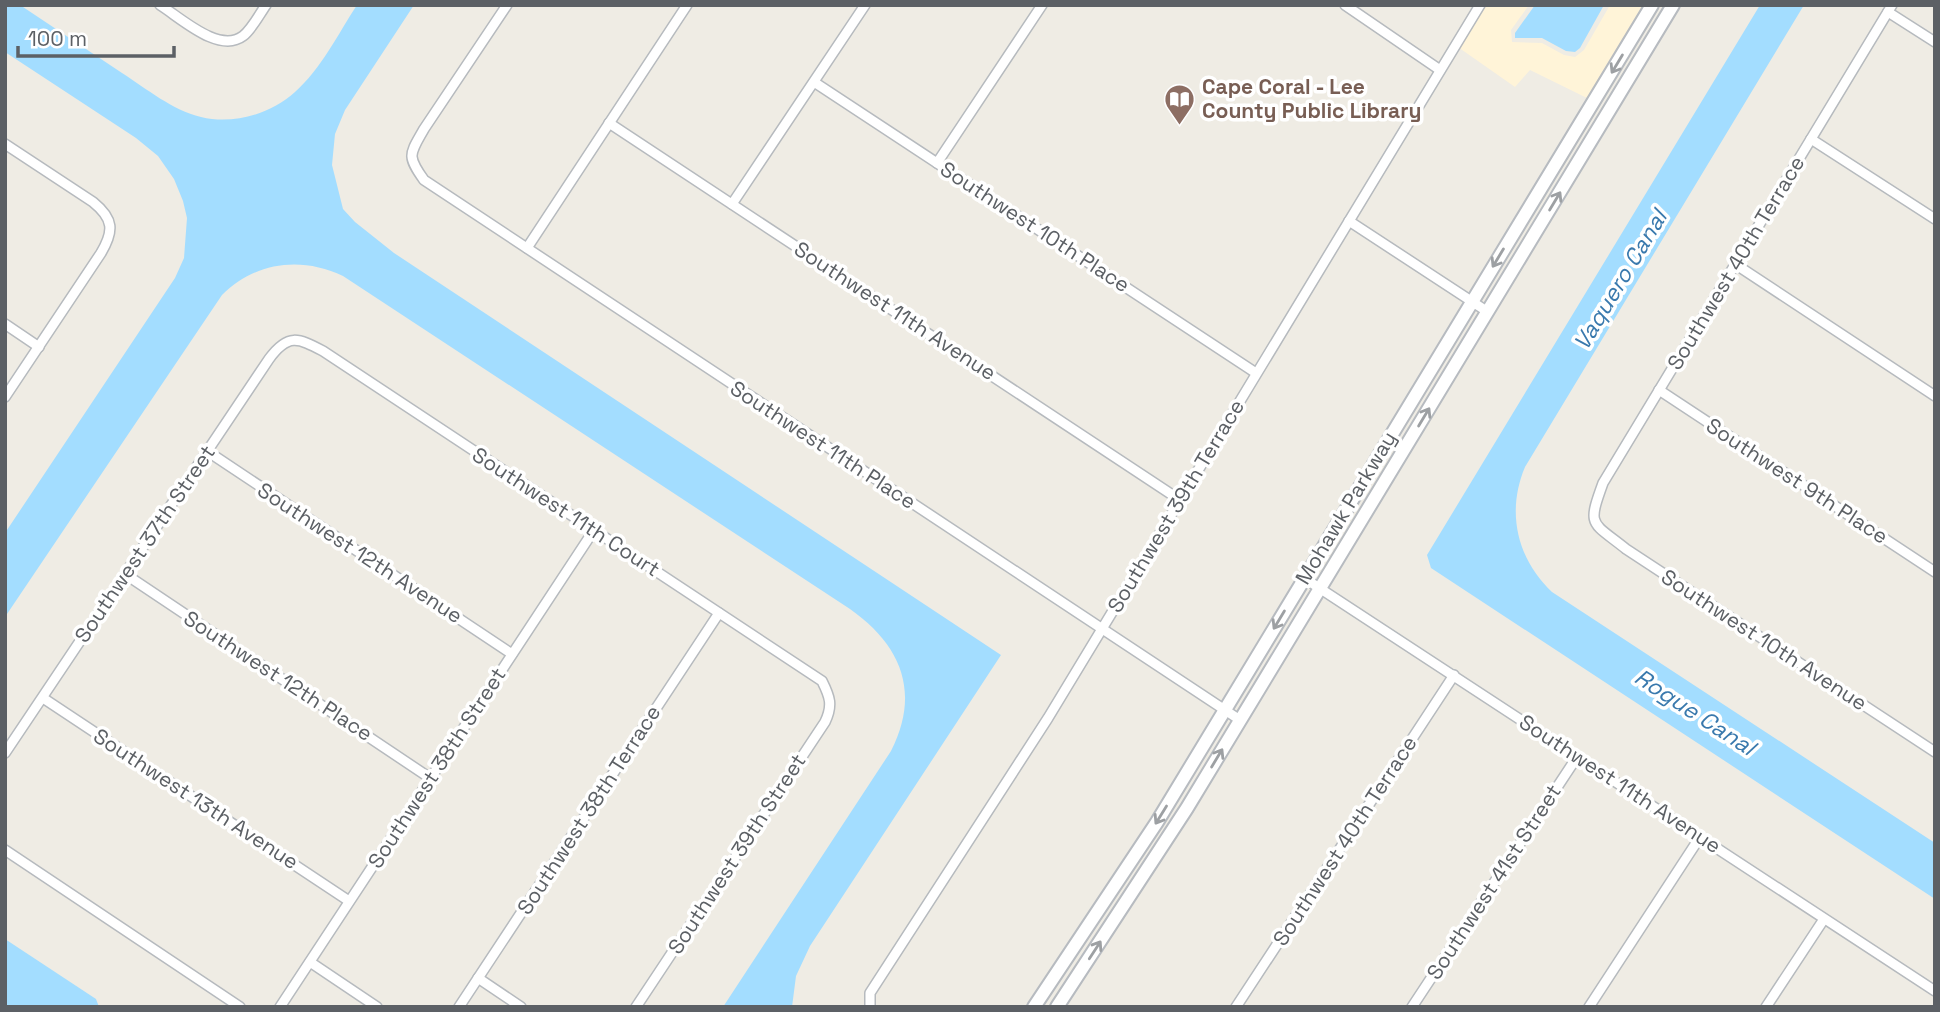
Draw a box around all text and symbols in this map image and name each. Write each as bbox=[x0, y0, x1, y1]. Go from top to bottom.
scale bar bbox=[18, 14, 173, 58]
text: 100 m bbox=[28, 25, 87, 52]
one-way arrow bbox=[1609, 53, 1623, 73]
place label: Cape Coral - Lee County Public Library bbox=[1202, 73, 1421, 124]
library icon: Cape Coral - Lee County Public Library bbox=[1162, 82, 1196, 126]
street label: Southwest 40th Terrace bbox=[1661, 151, 1810, 375]
street label: Southwest 10th Place bbox=[935, 155, 1135, 298]
one-way arrow bbox=[1548, 192, 1562, 212]
water label: Vaquero Canal bbox=[1566, 202, 1675, 356]
street label: Southwest 11th Avenue bbox=[789, 235, 1001, 386]
one-way arrow bbox=[1491, 247, 1505, 267]
street label: Southwest 11th Place bbox=[725, 374, 921, 515]
street label: Southwest 39th Terrace bbox=[1101, 394, 1250, 617]
one-way arrow bbox=[1418, 407, 1432, 427]
street label: Southwest 9th Place bbox=[1701, 412, 1893, 549]
street label: Mohawk Parkway bbox=[1289, 426, 1402, 589]
street label: Southwest 37th Street bbox=[68, 440, 221, 648]
street label: Southwest 11th Court bbox=[467, 441, 665, 582]
street label: Southwest 12th Avenue bbox=[253, 476, 468, 629]
street label: Southwest 10th Avenue bbox=[1656, 563, 1872, 716]
street label: Southwest 12th Place bbox=[179, 604, 378, 747]
one-way arrow bbox=[1271, 609, 1285, 629]
street label: Southwest 38th Street bbox=[362, 662, 512, 873]
water label: Rogue Canal bbox=[1629, 662, 1763, 763]
street label: Southwest 38th Terrace bbox=[511, 700, 666, 919]
street label: Southwest 11th Avenue bbox=[1514, 708, 1726, 859]
street label: Southwest 13th Avenue bbox=[89, 722, 304, 875]
street label: Southwest 40th Terrace bbox=[1267, 731, 1423, 951]
street label: Southwest 39th Street bbox=[662, 748, 812, 959]
one-way arrow bbox=[1211, 749, 1225, 769]
street label: Southwest 41st Street bbox=[1420, 779, 1567, 984]
one-way arrow bbox=[1154, 804, 1168, 824]
one-way arrow bbox=[1088, 941, 1102, 960]

